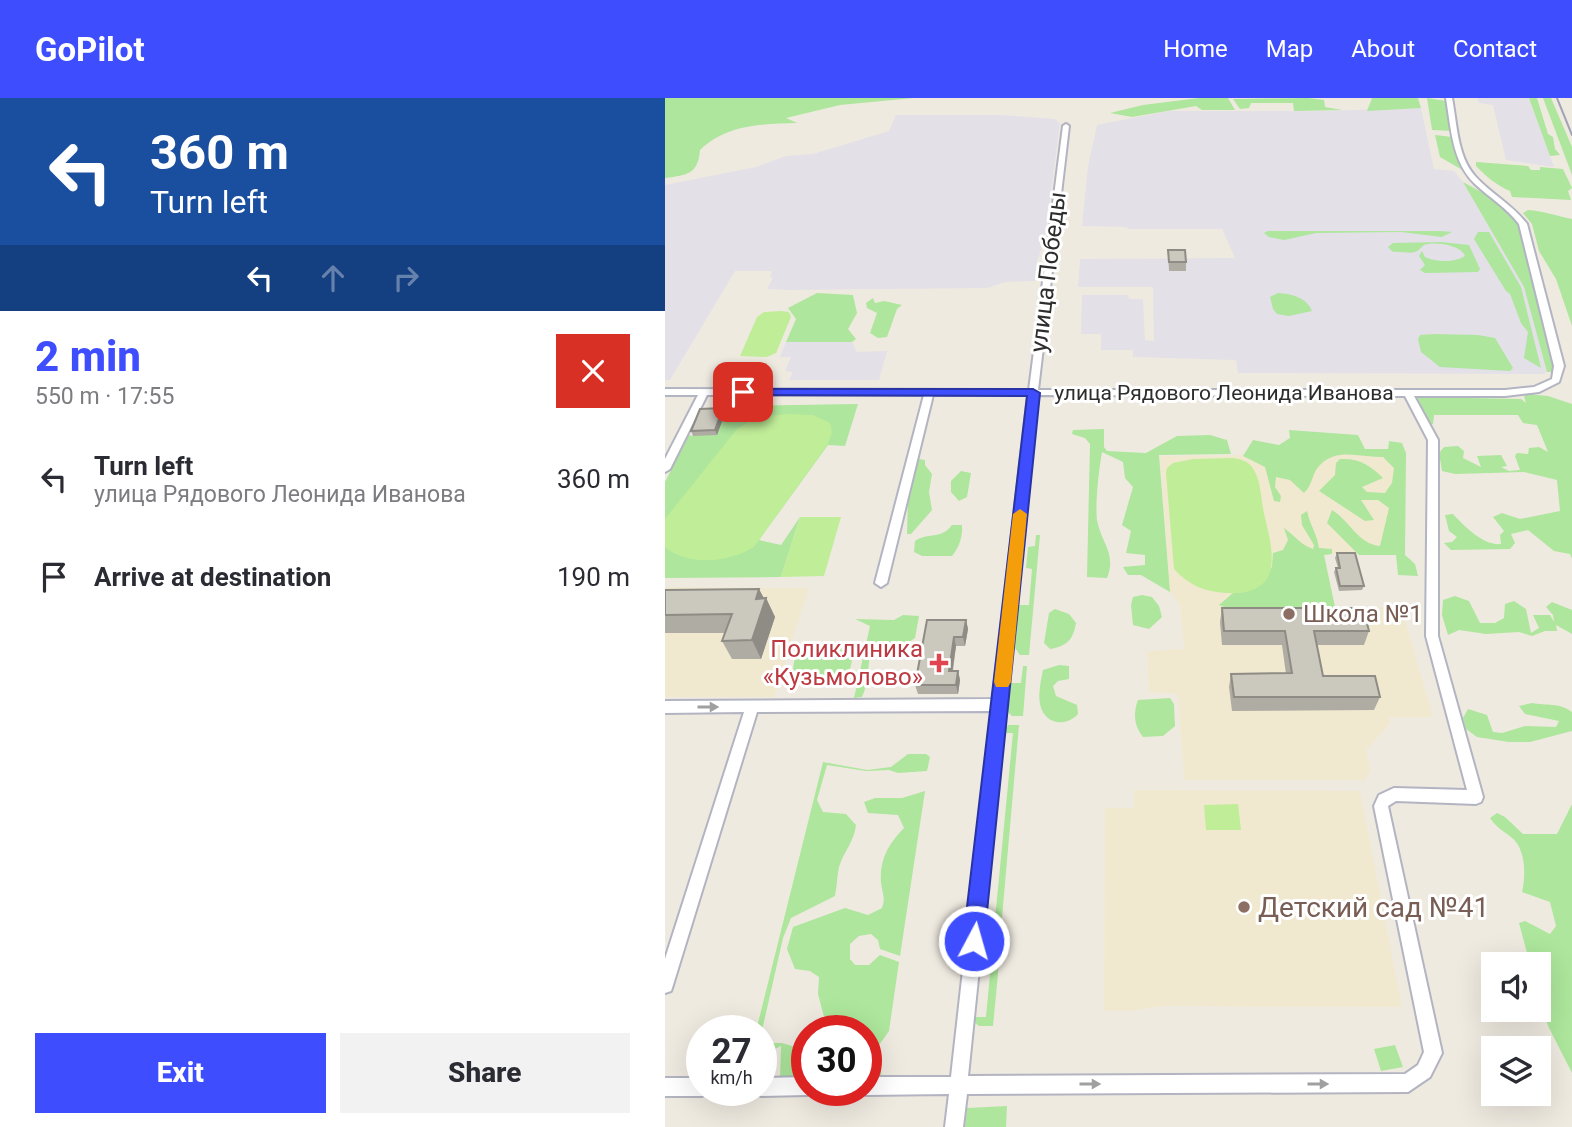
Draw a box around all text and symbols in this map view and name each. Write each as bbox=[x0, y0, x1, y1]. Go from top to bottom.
text: GoPilot bbox=[35, 30, 145, 69]
text: Home bbox=[1163, 35, 1228, 63]
text: Map bbox=[1266, 35, 1313, 63]
text: About bbox=[1351, 35, 1415, 63]
text: Contact bbox=[1453, 35, 1537, 63]
text: 360 m bbox=[150, 124, 289, 181]
icon: left bbox=[35, 126, 126, 217]
text: Turn left bbox=[150, 183, 268, 221]
street label: улица Победы bbox=[1024, 190, 1072, 354]
icon: left bbox=[241, 259, 279, 297]
icon: ahead bbox=[314, 259, 352, 297]
icon: right bbox=[387, 259, 425, 297]
text: 2 min bbox=[35, 332, 141, 381]
button: close bbox=[556, 334, 630, 408]
pin bbox=[713, 362, 773, 422]
icon: arrive bbox=[724, 373, 762, 411]
street label: улица Рядового Леонида Иванова bbox=[1054, 381, 1394, 405]
text: 550 m · 17:55 bbox=[35, 383, 174, 410]
text: Turn left bbox=[94, 451, 193, 481]
icon: left bbox=[35, 460, 73, 498]
text: 360 m bbox=[557, 464, 630, 494]
text: улица Рядового Леонида Иванова bbox=[94, 481, 466, 508]
icon: arrive bbox=[35, 558, 73, 596]
text: Arrive at destination bbox=[94, 562, 331, 592]
text: 190 m bbox=[557, 562, 630, 592]
place label: Школа №1 bbox=[1303, 600, 1423, 628]
marker: Школа №1 bbox=[1281, 606, 1297, 622]
place label: Поликлиника «Кузьмолово» bbox=[763, 635, 923, 691]
marker: Поликлиника «Кузьмолово» bbox=[929, 653, 949, 673]
one-way arrow bbox=[698, 701, 720, 713]
place label: Детский сад №41 bbox=[1258, 891, 1489, 924]
marker: Детский сад №41 bbox=[1236, 899, 1252, 915]
position arrow bbox=[937, 904, 1011, 978]
map controls bbox=[1481, 952, 1551, 1106]
button: sound bbox=[1481, 952, 1551, 1022]
speed limit sign: 30 bbox=[791, 1015, 882, 1106]
text: 27 bbox=[711, 1031, 752, 1072]
button: Exit bbox=[35, 1033, 326, 1113]
button: Share bbox=[340, 1033, 630, 1113]
button: layers bbox=[1481, 1036, 1551, 1106]
text: km/h bbox=[710, 1067, 753, 1088]
one-way arrow bbox=[1080, 1078, 1102, 1090]
one-way arrow bbox=[1307, 1078, 1329, 1089]

